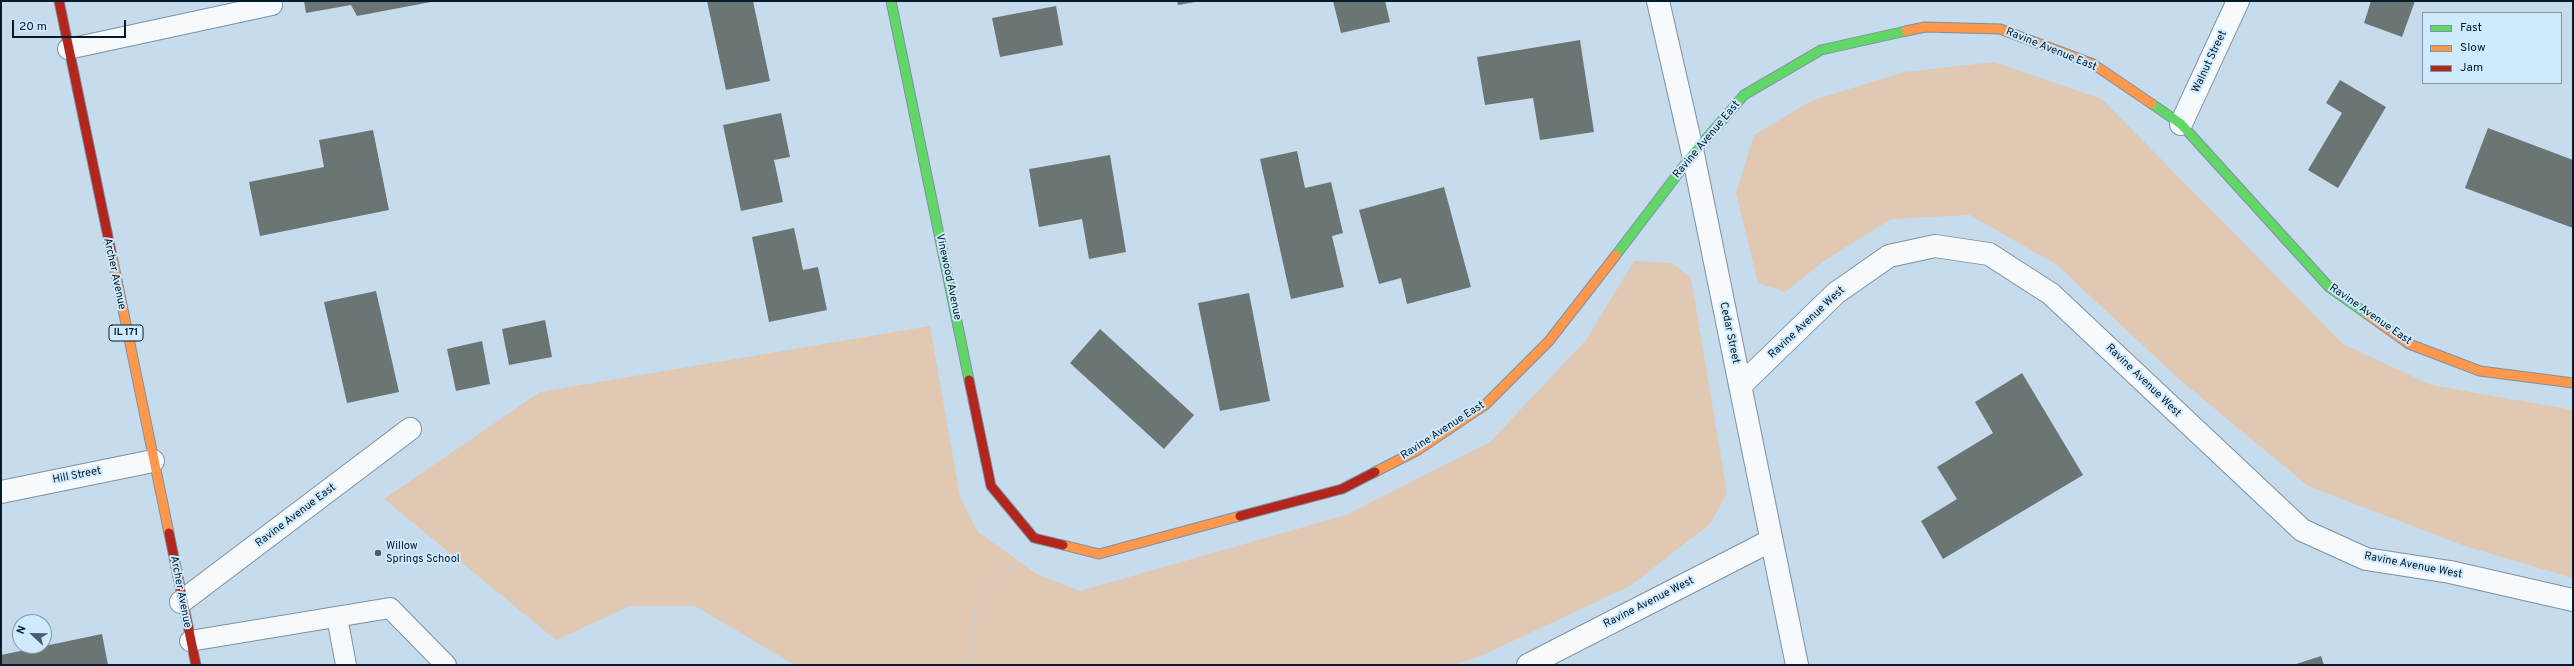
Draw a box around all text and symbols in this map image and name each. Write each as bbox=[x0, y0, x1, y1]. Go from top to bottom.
scale bar bbox=[14, 12, 128, 38]
legend bbox=[2422, 12, 2562, 84]
text: 20 m bbox=[19, 19, 47, 35]
text: Fast bbox=[2460, 20, 2482, 36]
street label: Ravine Avenue East bbox=[2003, 26, 2099, 74]
street label: Walnut Street bbox=[2190, 29, 2230, 95]
text: Slow bbox=[2460, 40, 2486, 56]
text: Jam bbox=[2460, 60, 2483, 76]
street label: Ravine Avenue East bbox=[1671, 99, 1743, 181]
street label: Vinewood Avenue bbox=[932, 233, 964, 321]
street label: Archer Avenue bbox=[100, 237, 128, 311]
street label: Ravine Avenue East bbox=[2326, 282, 2414, 348]
street label: Ravine Avenue West bbox=[1766, 284, 1848, 362]
street label: Cedar Street bbox=[1716, 301, 1742, 365]
road number: IL 171 bbox=[109, 325, 143, 341]
street label: Ravine Avenue West bbox=[2103, 342, 2183, 420]
street label: Ravine Avenue East bbox=[1399, 399, 1487, 463]
street label: Hill Street bbox=[52, 465, 102, 487]
street label: Ravine Avenue East bbox=[253, 481, 339, 551]
place label: Willow Springs School bbox=[386, 540, 460, 566]
marker: Willow Springs School bbox=[373, 548, 383, 558]
street label: Ravine Avenue West bbox=[2363, 550, 2463, 582]
street label: Archer Avenue bbox=[167, 555, 193, 629]
street label: Ravine Avenue West bbox=[1602, 574, 1696, 632]
north arrow bbox=[12, 614, 52, 654]
text: N bbox=[14, 624, 30, 636]

